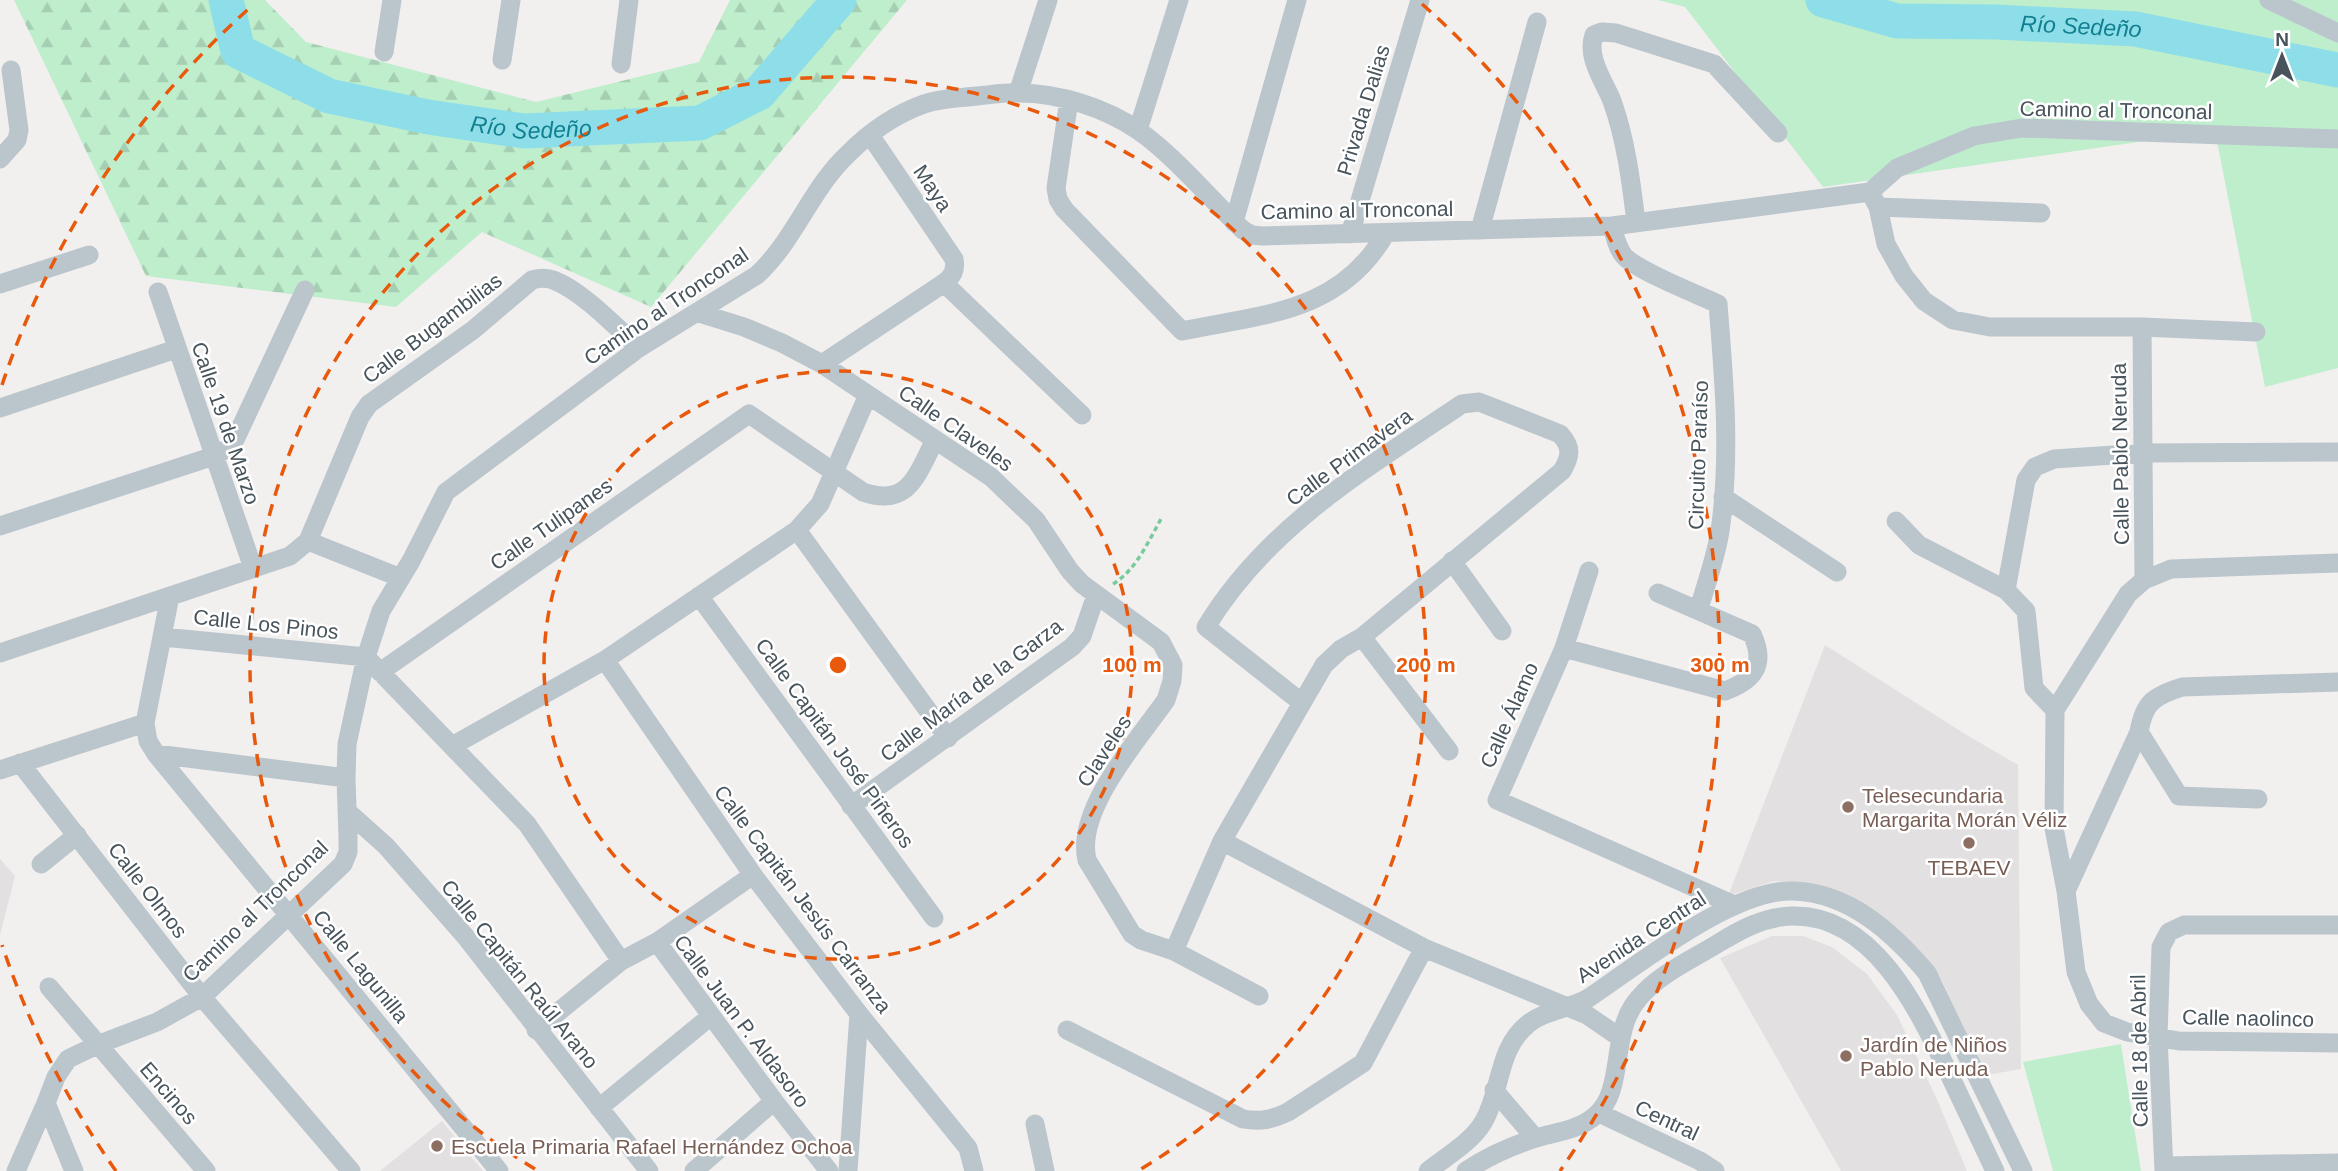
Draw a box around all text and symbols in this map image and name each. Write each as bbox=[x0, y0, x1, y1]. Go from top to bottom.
water label: Río Sedeño bbox=[2020, 10, 2144, 43]
north arrow bbox=[2247, 21, 2317, 91]
text: N bbox=[2275, 29, 2289, 50]
street label: Privada Dalias bbox=[1332, 42, 1394, 178]
street label: Camino al Tronconal bbox=[2020, 97, 2212, 123]
water label: Río Sedeño bbox=[469, 110, 592, 144]
street label: Maya bbox=[909, 160, 957, 216]
street label: Camino al Tronconal bbox=[1261, 197, 1453, 223]
street label: Camino al Tronconal bbox=[580, 243, 752, 369]
street label: Calle Bugambilias bbox=[358, 268, 506, 388]
street label: Calle 19 de Marzo bbox=[187, 339, 265, 507]
street label: Calle Pablo Neruda bbox=[2107, 362, 2133, 545]
street label: Calle Claveles bbox=[894, 380, 1018, 476]
street label: Circuito Paraíso bbox=[1684, 380, 1712, 530]
street label: Calle Primavera bbox=[1282, 404, 1416, 510]
street label: Calle Tulipanes bbox=[486, 473, 616, 575]
street label: Calle Los Pinos bbox=[192, 605, 340, 643]
street label: Calle María de la Garza bbox=[876, 614, 1067, 766]
street label: Calle Capitán José Piñeros bbox=[751, 634, 919, 852]
centre of rings bbox=[826, 653, 850, 677]
text: 100 m bbox=[1102, 653, 1162, 676]
text: 200 m bbox=[1396, 653, 1456, 676]
text: 300 m bbox=[1690, 653, 1750, 676]
street label: Calle Álamo bbox=[1475, 659, 1543, 771]
street label: Claveles bbox=[1072, 711, 1136, 791]
street label: Calle Capitán Jesús Carranza bbox=[710, 781, 896, 1018]
place label: Telesecundaria Margarita Morán Véliz bbox=[1862, 784, 2067, 831]
marker: Telesecundaria Margarita Morán Véliz bbox=[1840, 799, 1856, 815]
marker: TEBAEV bbox=[1961, 835, 1977, 851]
street label: Camino al Tronconal bbox=[178, 836, 332, 986]
street label: Calle Olmos bbox=[104, 838, 192, 942]
place label: TEBAEV bbox=[1928, 856, 2010, 879]
street label: Calle Capitán Raúl Arano bbox=[437, 875, 603, 1073]
street label: Avenida Central bbox=[1572, 887, 1710, 987]
street label: Calle Lagunilla bbox=[309, 905, 413, 1027]
street label: Calle Juan P. Aldasoro bbox=[670, 930, 814, 1112]
street label: Calle 18 de Abril bbox=[2126, 974, 2152, 1128]
street label: Calle naolinco bbox=[2182, 1005, 2314, 1031]
place label: Jardín de Niños Pablo Neruda bbox=[1860, 1033, 2007, 1080]
marker: Jardín de Niños Pablo Neruda bbox=[1838, 1048, 1854, 1064]
street label: Encinos bbox=[136, 1057, 202, 1129]
street label: Central bbox=[1631, 1095, 1703, 1145]
place label: Escuela Primaria Rafael Hernández Ochoa bbox=[451, 1135, 853, 1158]
marker: Escuela Primaria Rafael Hernández Ochoa bbox=[429, 1138, 445, 1154]

